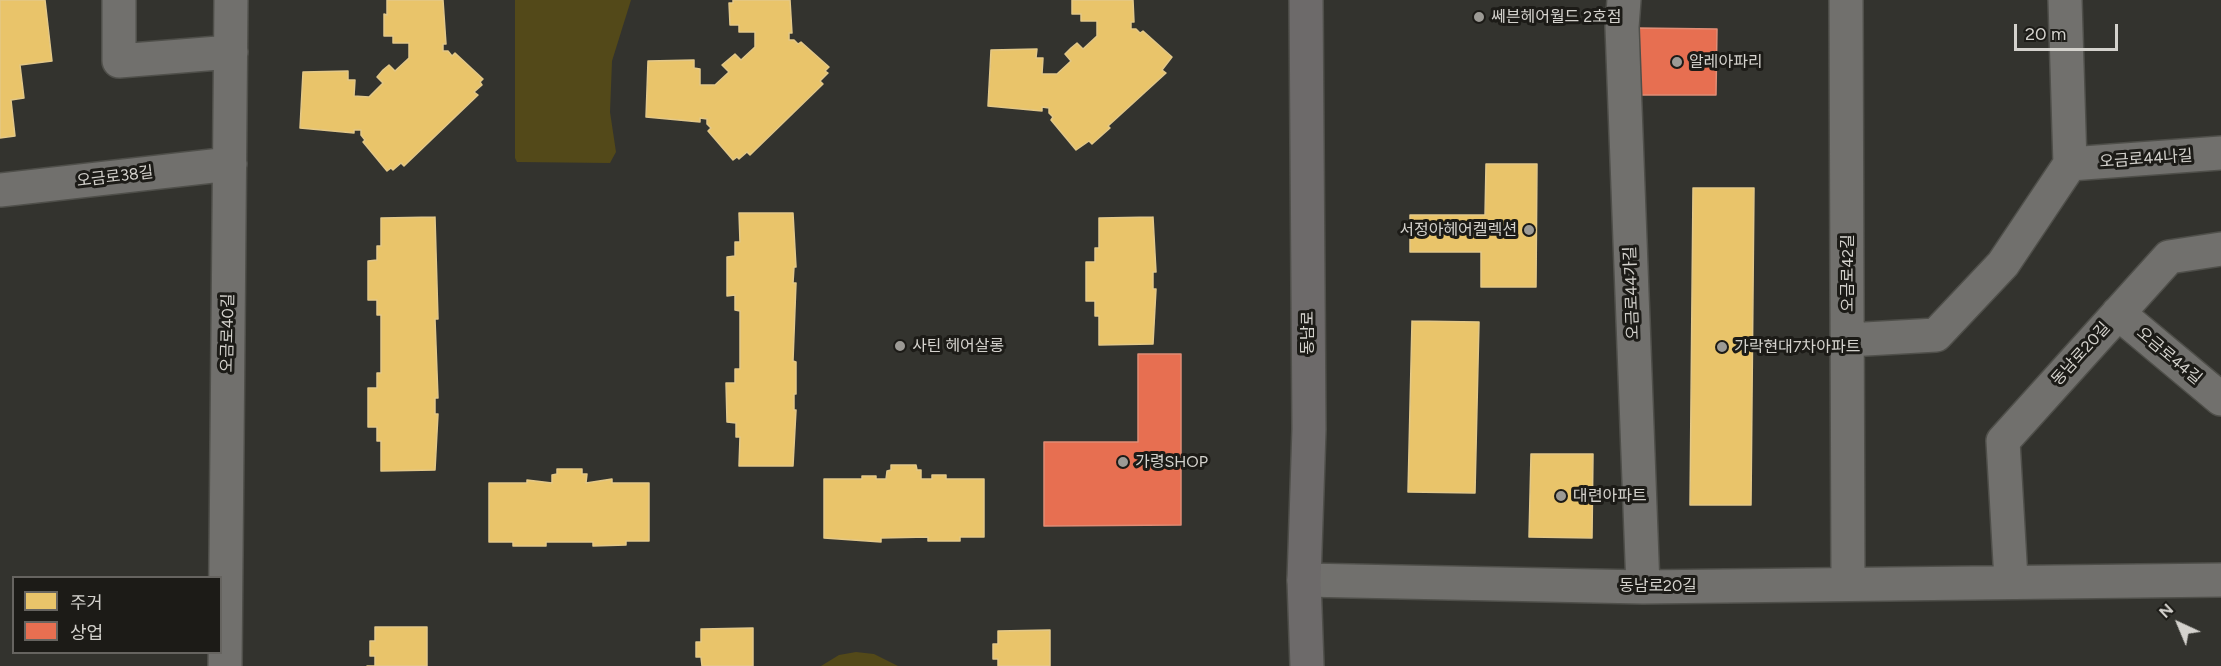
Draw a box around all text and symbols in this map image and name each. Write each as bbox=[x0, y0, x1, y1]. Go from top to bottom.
place label: 쎄븐헤어월드 2호점 bbox=[1491, 7, 1622, 27]
marker: 쎄븐헤어월드 2호점 bbox=[1472, 10, 1486, 24]
scale bar bbox=[2017, 12, 2120, 50]
text: 20 m bbox=[2025, 23, 2066, 45]
place label: 알레아파리 bbox=[1689, 52, 1763, 72]
marker: 알레아파리 bbox=[1670, 55, 1684, 69]
street label: 오금로44나길 bbox=[2099, 146, 2193, 172]
street label: 오금로38길 bbox=[75, 163, 155, 191]
place label: 서정아헤어켈렉션 bbox=[1399, 220, 1517, 240]
marker: 서정아헤어켈렉션 bbox=[1522, 223, 1536, 237]
street label: 오금로42길 bbox=[1838, 234, 1858, 312]
street label: 오금로44가길 bbox=[1621, 246, 1643, 340]
street label: 오금로40길 bbox=[218, 293, 238, 373]
street label: 동남로 bbox=[1298, 311, 1318, 355]
street label: 동남로20길 bbox=[2048, 319, 2114, 389]
street label: 오금로44길 bbox=[2133, 323, 2205, 389]
place label: 사틴 헤어살롱 bbox=[912, 336, 1004, 356]
place label: 가락현대7차아파트 bbox=[1734, 337, 1860, 357]
marker: 사틴 헤어살롱 bbox=[893, 339, 907, 353]
marker: 가락현대7차아파트 bbox=[1715, 340, 1729, 354]
place label: 가령SHOP bbox=[1135, 452, 1208, 472]
marker: 가령SHOP bbox=[1116, 455, 1130, 469]
place label: 대련아파트 bbox=[1573, 486, 1647, 506]
marker: 대련아파트 bbox=[1554, 489, 1568, 503]
legend bbox=[12, 576, 222, 654]
street label: 동남로20길 bbox=[1619, 576, 1697, 596]
text: 주거 bbox=[70, 592, 103, 614]
north arrow bbox=[2149, 594, 2209, 654]
text: N bbox=[2155, 600, 2177, 622]
text: 상업 bbox=[70, 622, 103, 644]

